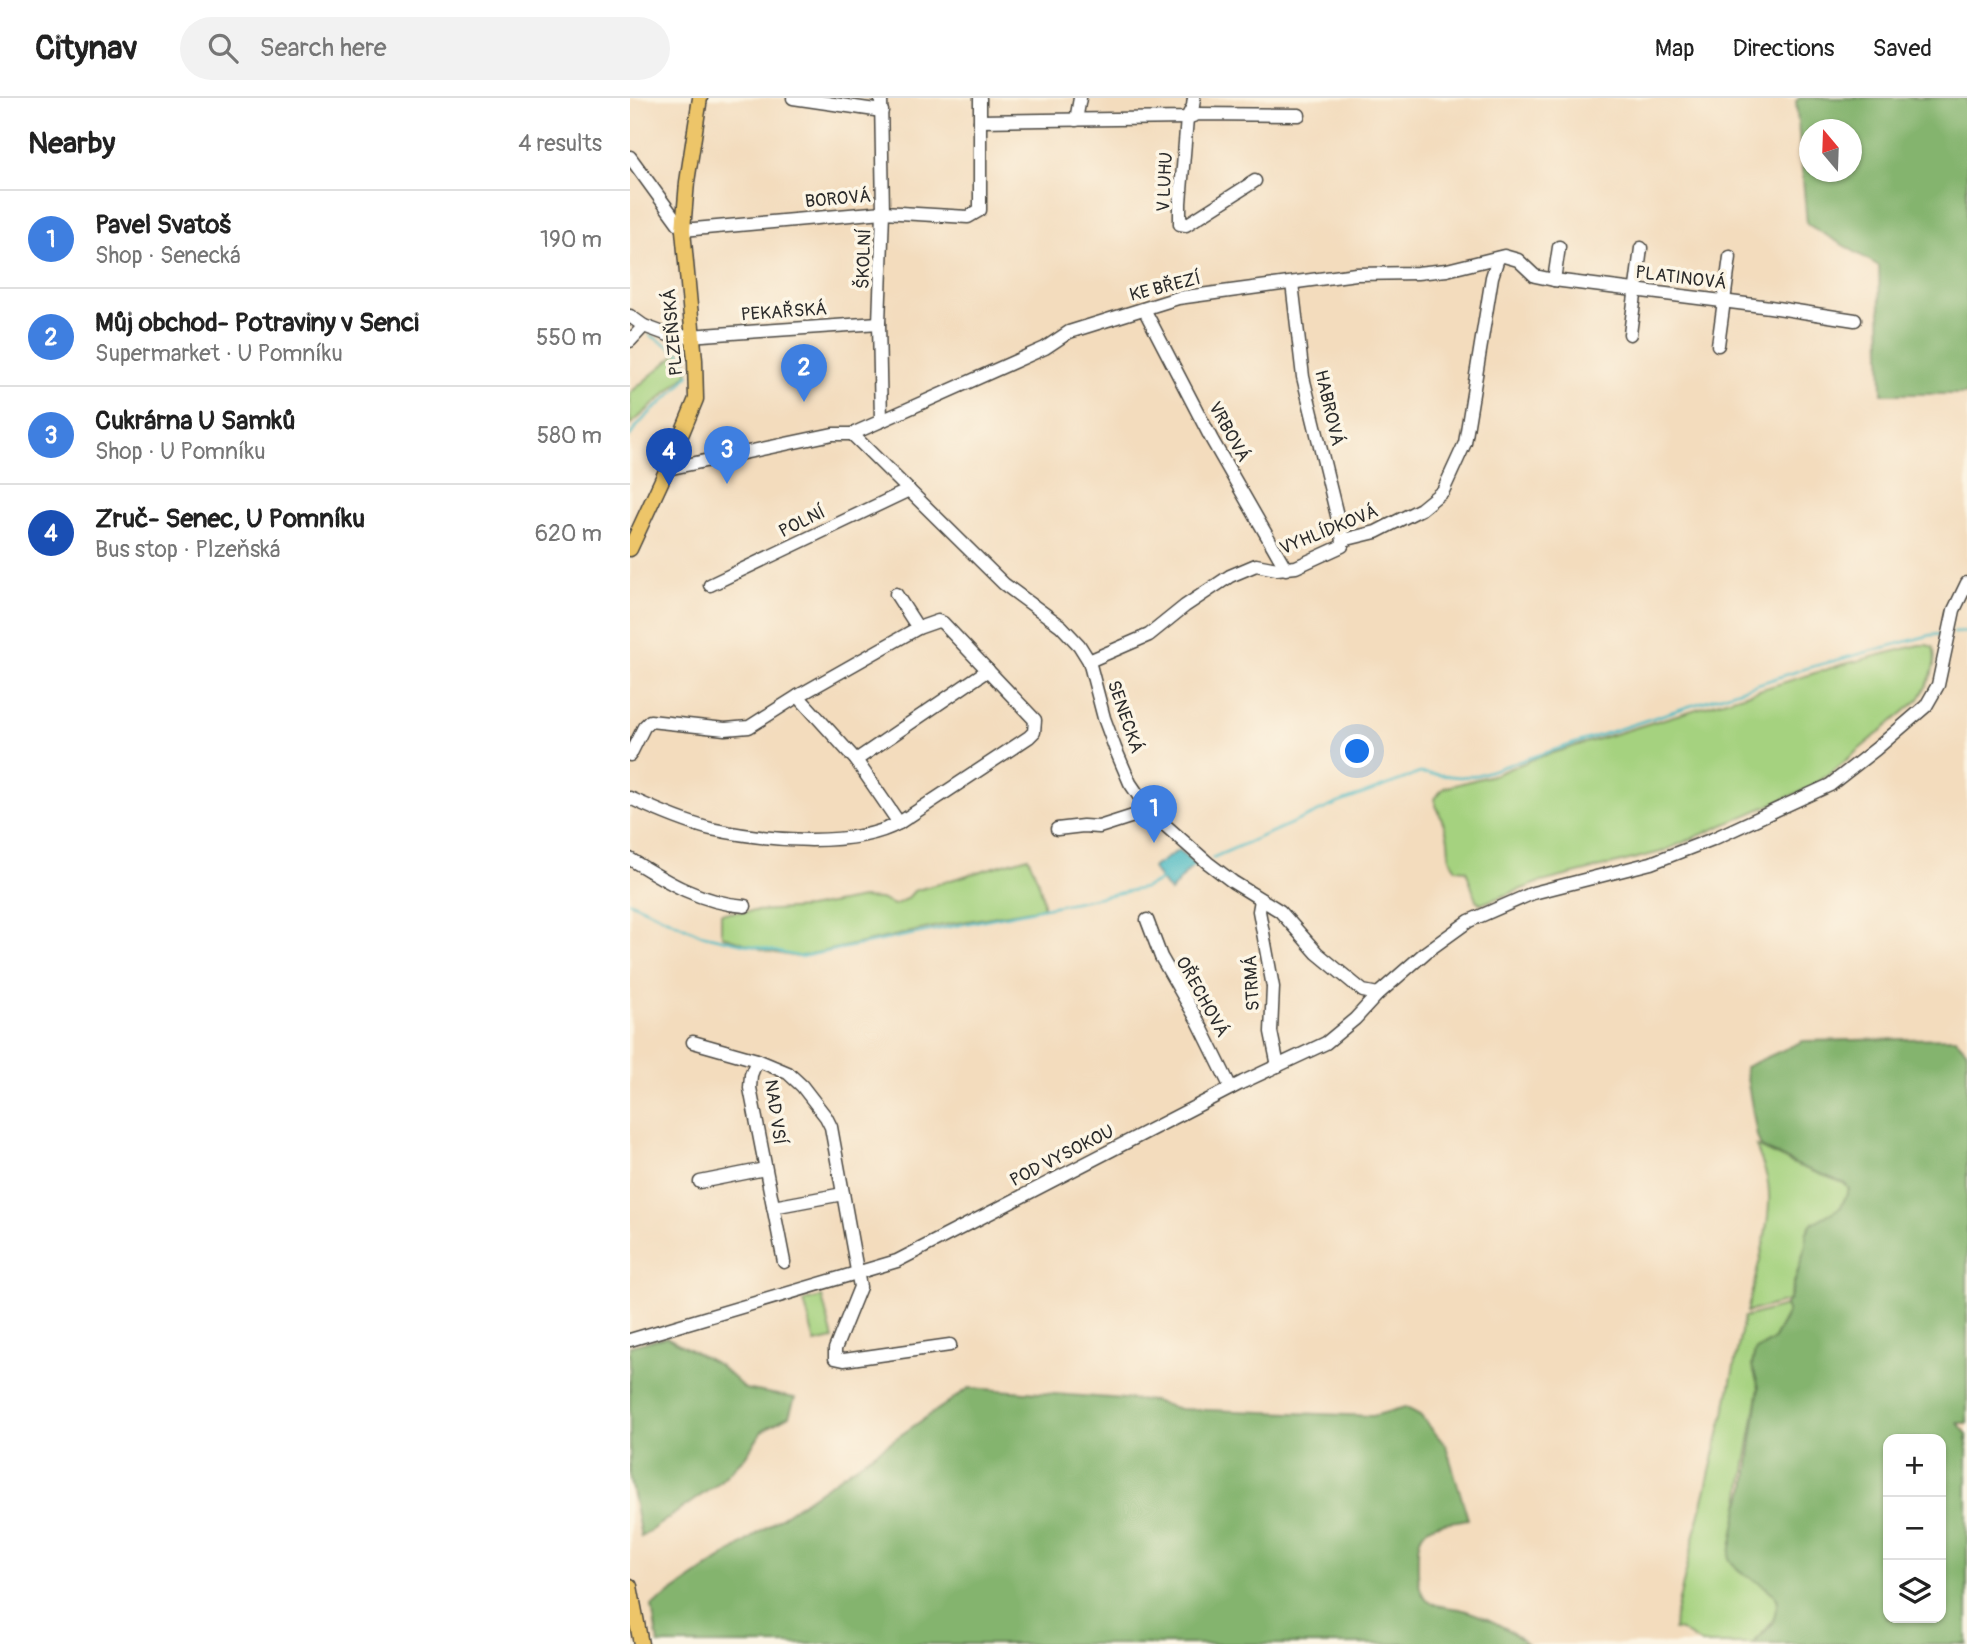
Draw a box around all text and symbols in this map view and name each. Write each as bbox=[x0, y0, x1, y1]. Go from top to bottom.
search box bbox=[180, 17, 670, 80]
text: Citynav bbox=[35, 28, 138, 69]
icon: search bbox=[204, 29, 242, 67]
text: Search here bbox=[260, 32, 386, 64]
text: Map bbox=[1655, 34, 1695, 63]
text: Directions bbox=[1733, 34, 1834, 63]
text: Saved bbox=[1872, 34, 1932, 63]
north arrow bbox=[1799, 119, 1862, 182]
text: Nearby bbox=[28, 125, 115, 162]
text: 4 results bbox=[518, 129, 602, 158]
street label: V LUHU bbox=[1152, 151, 1178, 213]
street label: BOROVÁ bbox=[804, 185, 872, 213]
text: Pavel Svatoš bbox=[95, 209, 231, 241]
text: 1 bbox=[47, 225, 56, 254]
text: 190 m bbox=[540, 225, 602, 254]
street label: ŠKOLNÍ bbox=[850, 228, 877, 290]
text: Shop · Senecká bbox=[95, 241, 241, 270]
street label: PLATINOVÁ bbox=[1634, 261, 1728, 295]
street label: KE BŘEZÍ bbox=[1127, 267, 1203, 307]
street label: PLZEŇSKÁ bbox=[658, 287, 688, 377]
street label: PEKAŘSKÁ bbox=[740, 298, 828, 326]
text: Můj obchod- Potraviny v Senci bbox=[95, 307, 419, 339]
text: 2 bbox=[45, 323, 57, 352]
text: 550 m bbox=[536, 323, 602, 352]
text: Supermarket · U Pomníku bbox=[95, 339, 343, 368]
pin: 2 bbox=[781, 344, 827, 402]
street label: HABROVÁ bbox=[1309, 368, 1349, 448]
street label: VRBOVÁ bbox=[1203, 398, 1255, 466]
text: Cukrárna U Samků bbox=[95, 405, 296, 437]
text: 3 bbox=[45, 421, 57, 450]
text: 580 m bbox=[537, 421, 602, 450]
pin: 3 bbox=[704, 426, 750, 484]
pin: 4 bbox=[646, 428, 692, 486]
text: Shop · U Pomníku bbox=[95, 437, 266, 466]
street label: VYHLÍDKOVÁ bbox=[1276, 500, 1382, 560]
street label: POLNÍ bbox=[775, 501, 829, 543]
text: Zruč- Senec, U Pomníku bbox=[95, 503, 365, 535]
text: 4 bbox=[44, 519, 58, 548]
text: 620 m bbox=[535, 519, 602, 548]
text: Bus stop · Plzeňská bbox=[95, 535, 281, 564]
street label: SENECKÁ bbox=[1102, 677, 1148, 757]
your location bbox=[1340, 734, 1374, 768]
pin: 1 bbox=[1131, 785, 1177, 843]
street label: OŘECHOVÁ bbox=[1170, 952, 1234, 1042]
street label: STRMÁ bbox=[1239, 954, 1265, 1012]
street label: NAD VSÍ bbox=[759, 1078, 791, 1146]
street label: POD VYSOKOU bbox=[1006, 1120, 1118, 1192]
map controls bbox=[1883, 1434, 1946, 1623]
button: + bbox=[1883, 1434, 1946, 1497]
button: − bbox=[1883, 1497, 1946, 1560]
button: layers bbox=[1883, 1560, 1946, 1623]

